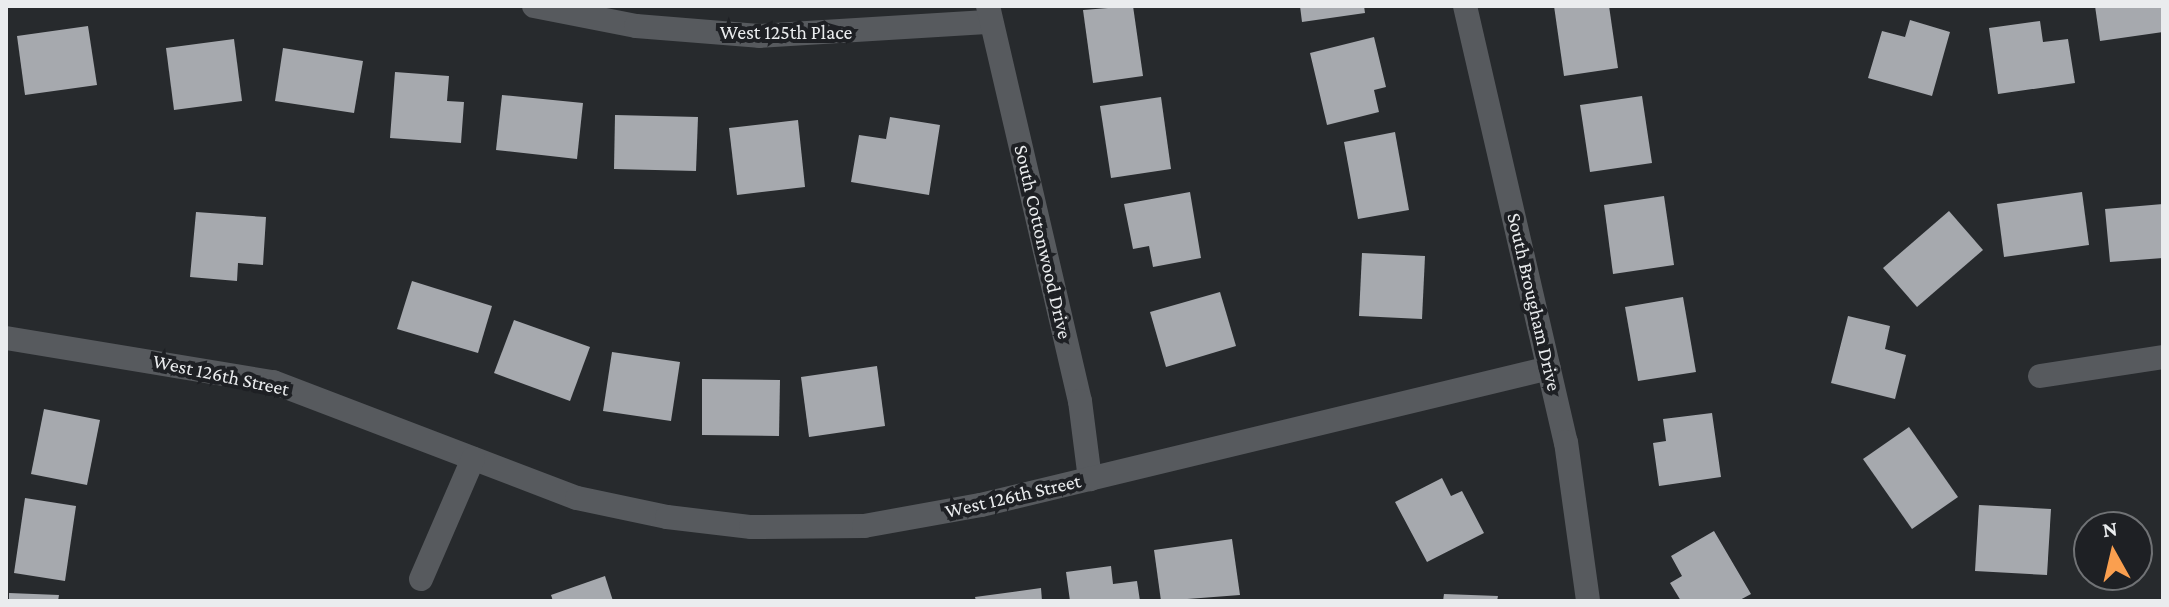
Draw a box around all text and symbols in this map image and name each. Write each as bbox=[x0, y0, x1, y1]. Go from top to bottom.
street label: West 125th Place bbox=[720, 20, 852, 44]
street label: South Cottonwood Drive bbox=[1009, 143, 1077, 341]
street label: South Brougham Drive bbox=[1502, 211, 1566, 393]
street label: West 126th Street bbox=[151, 349, 291, 401]
street label: West 126th Street bbox=[943, 469, 1083, 523]
north arrow bbox=[2073, 511, 2153, 591]
text: N bbox=[2101, 515, 2119, 542]

